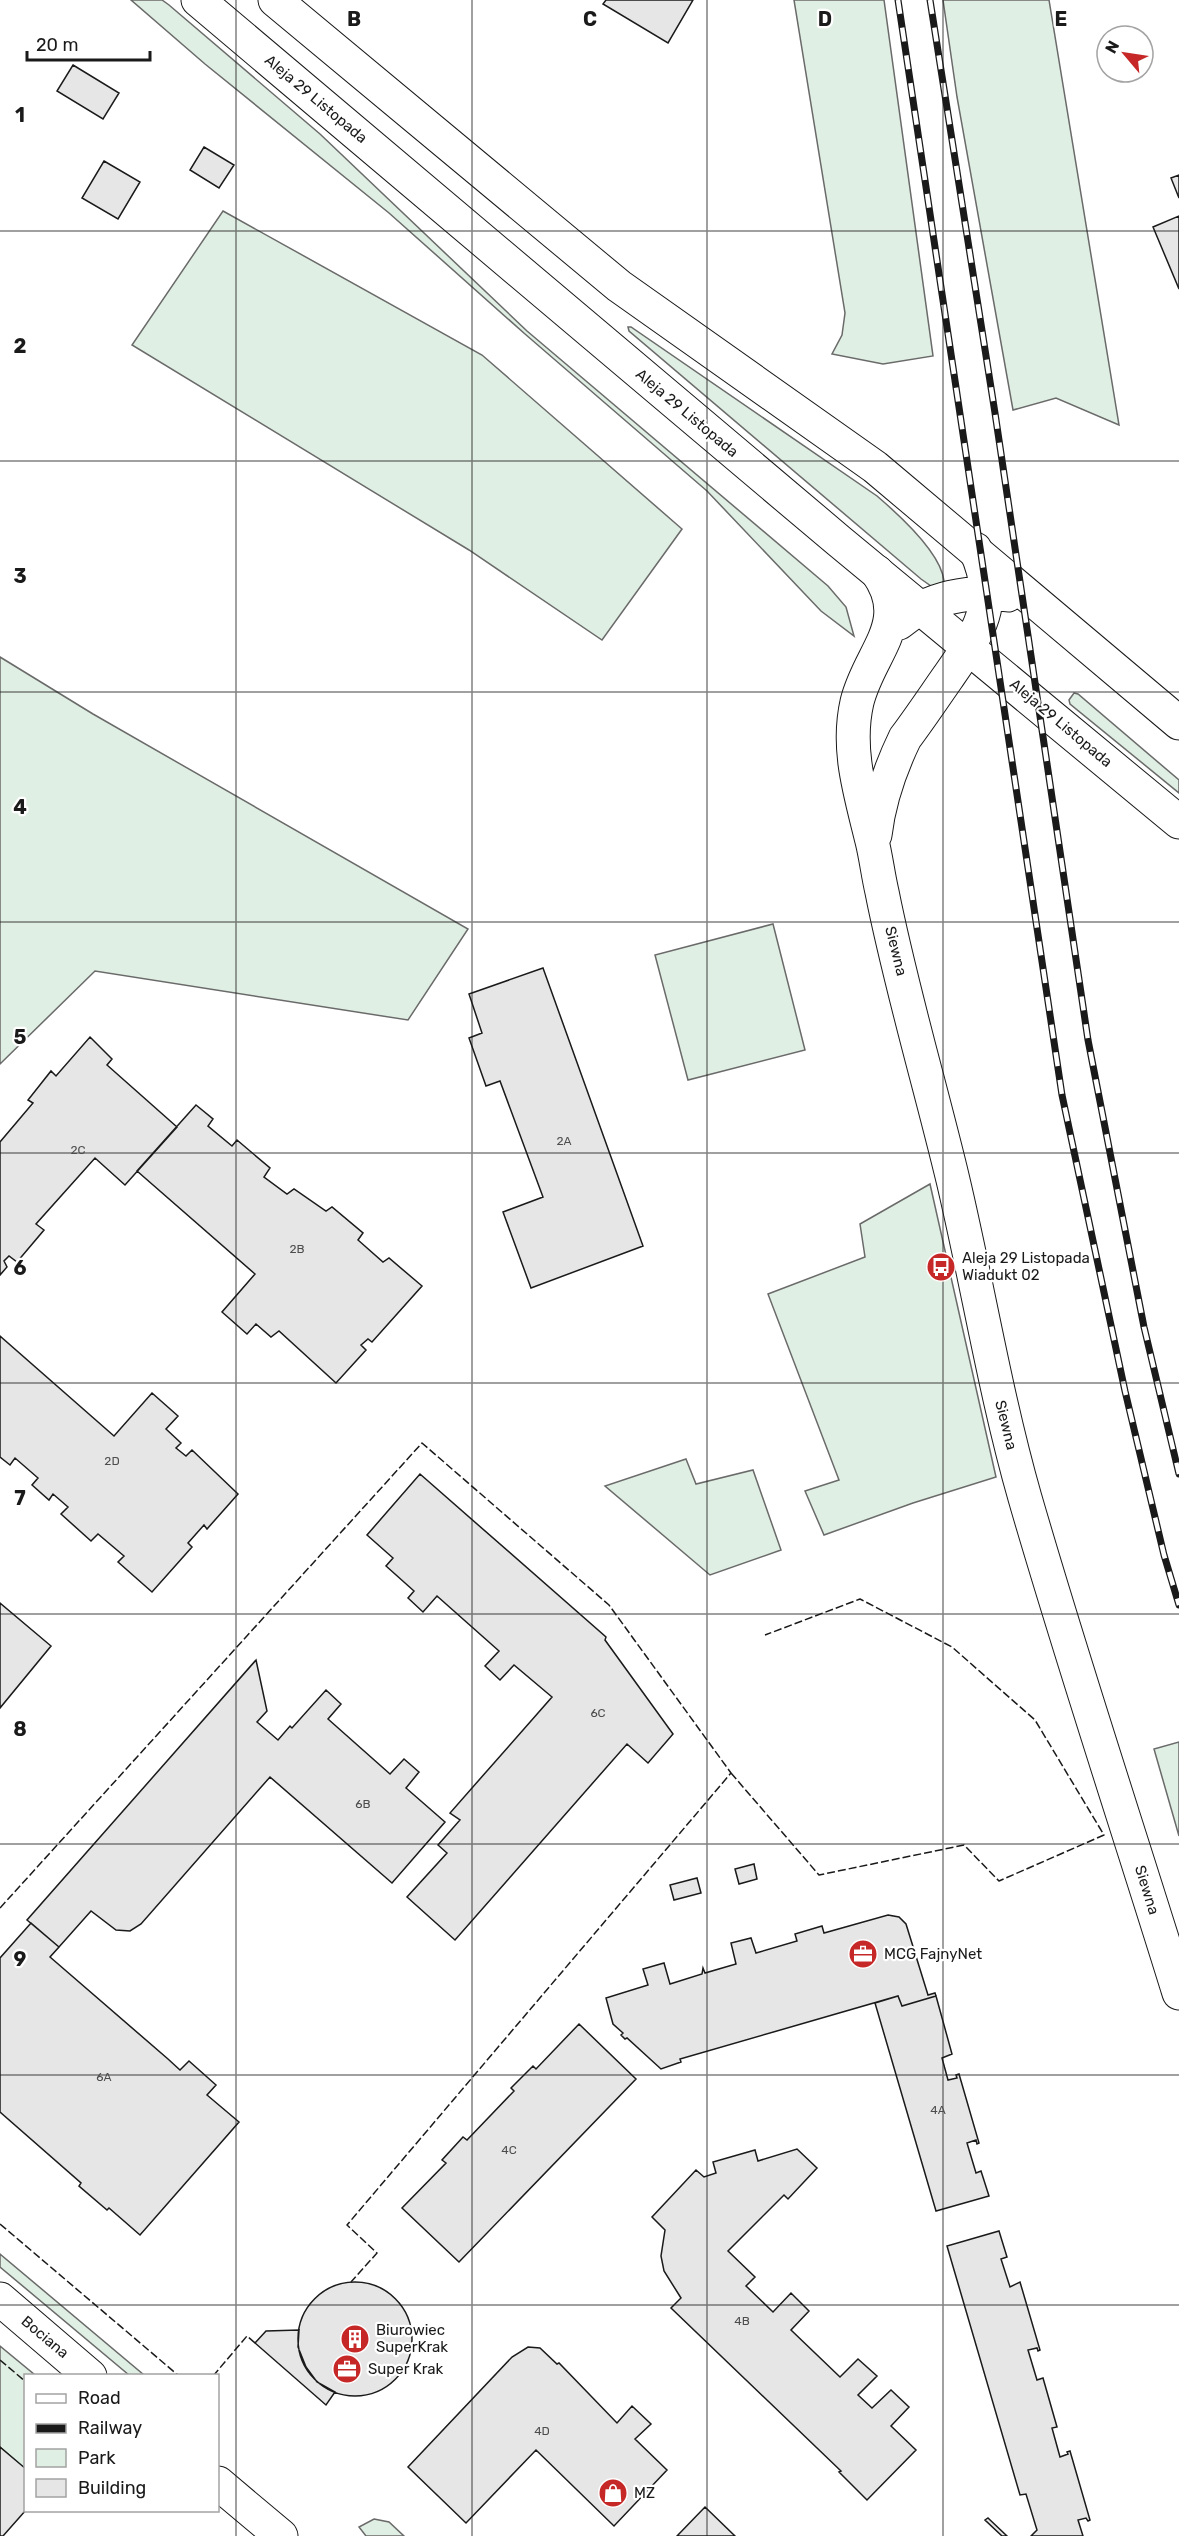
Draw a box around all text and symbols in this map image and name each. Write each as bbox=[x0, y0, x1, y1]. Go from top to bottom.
text: B bbox=[347, 7, 361, 31]
text: C bbox=[583, 7, 597, 31]
text: D bbox=[818, 7, 832, 31]
text: E bbox=[1055, 7, 1067, 31]
scale bar bbox=[27, 24, 150, 62]
north arrow bbox=[1095, 24, 1155, 84]
text: 20 m bbox=[36, 34, 78, 56]
text: N bbox=[1101, 37, 1123, 57]
street label: Aleja 29 Listopada bbox=[261, 51, 371, 147]
text: 1 bbox=[15, 103, 25, 127]
text: 2 bbox=[14, 334, 27, 358]
street label: Aleja 29 Listopada bbox=[632, 365, 742, 461]
text: 3 bbox=[13, 564, 27, 588]
street label: Aleja 29 Listopada bbox=[1006, 675, 1116, 771]
text: 4 bbox=[13, 795, 27, 819]
street label: Siewna bbox=[881, 924, 911, 978]
text: 5 bbox=[14, 1025, 27, 1049]
house number: 2A bbox=[556, 1134, 572, 1148]
house number: 2C bbox=[70, 1143, 86, 1157]
house number: 2B bbox=[289, 1242, 305, 1256]
place label: Aleja 29 Listopada Wiadukt 02 bbox=[962, 1249, 1090, 1284]
bus stop icon: Aleja 29 Listopada Wiadukt 02 bbox=[925, 1251, 957, 1283]
text: 6 bbox=[13, 1256, 27, 1280]
street label: Siewna bbox=[991, 1398, 1021, 1452]
house number: 2D bbox=[104, 1454, 120, 1468]
text: 7 bbox=[14, 1486, 26, 1510]
house number: 6C bbox=[590, 1706, 606, 1720]
text: 8 bbox=[13, 1717, 27, 1741]
house number: 6B bbox=[355, 1797, 371, 1811]
street label: Siewna bbox=[1131, 1863, 1163, 1917]
office icon: MCG FajnyNet bbox=[847, 1938, 879, 1970]
place label: MCG FajnyNet bbox=[884, 1945, 982, 1963]
text: 9 bbox=[14, 1947, 27, 1971]
house number: 6A bbox=[96, 2070, 112, 2084]
house number: 4A bbox=[930, 2103, 946, 2117]
house number: 4C bbox=[501, 2143, 517, 2157]
street label: Bociana bbox=[18, 2312, 72, 2362]
house number: 4B bbox=[734, 2314, 750, 2328]
place label: Biurowiec SuperKrak bbox=[376, 2321, 448, 2356]
building icon: Biurowiec SuperKrak bbox=[339, 2323, 371, 2355]
office icon: Super Krak bbox=[331, 2353, 363, 2385]
place label: Super Krak bbox=[368, 2360, 444, 2378]
legend bbox=[24, 2374, 219, 2512]
text: Road bbox=[78, 2387, 121, 2409]
text: Railway bbox=[78, 2417, 142, 2439]
house number: 4D bbox=[534, 2424, 550, 2438]
text: Park bbox=[78, 2447, 116, 2469]
text: Building bbox=[78, 2477, 146, 2499]
shop icon: MZ bbox=[597, 2477, 629, 2509]
place label: MZ bbox=[634, 2484, 655, 2502]

